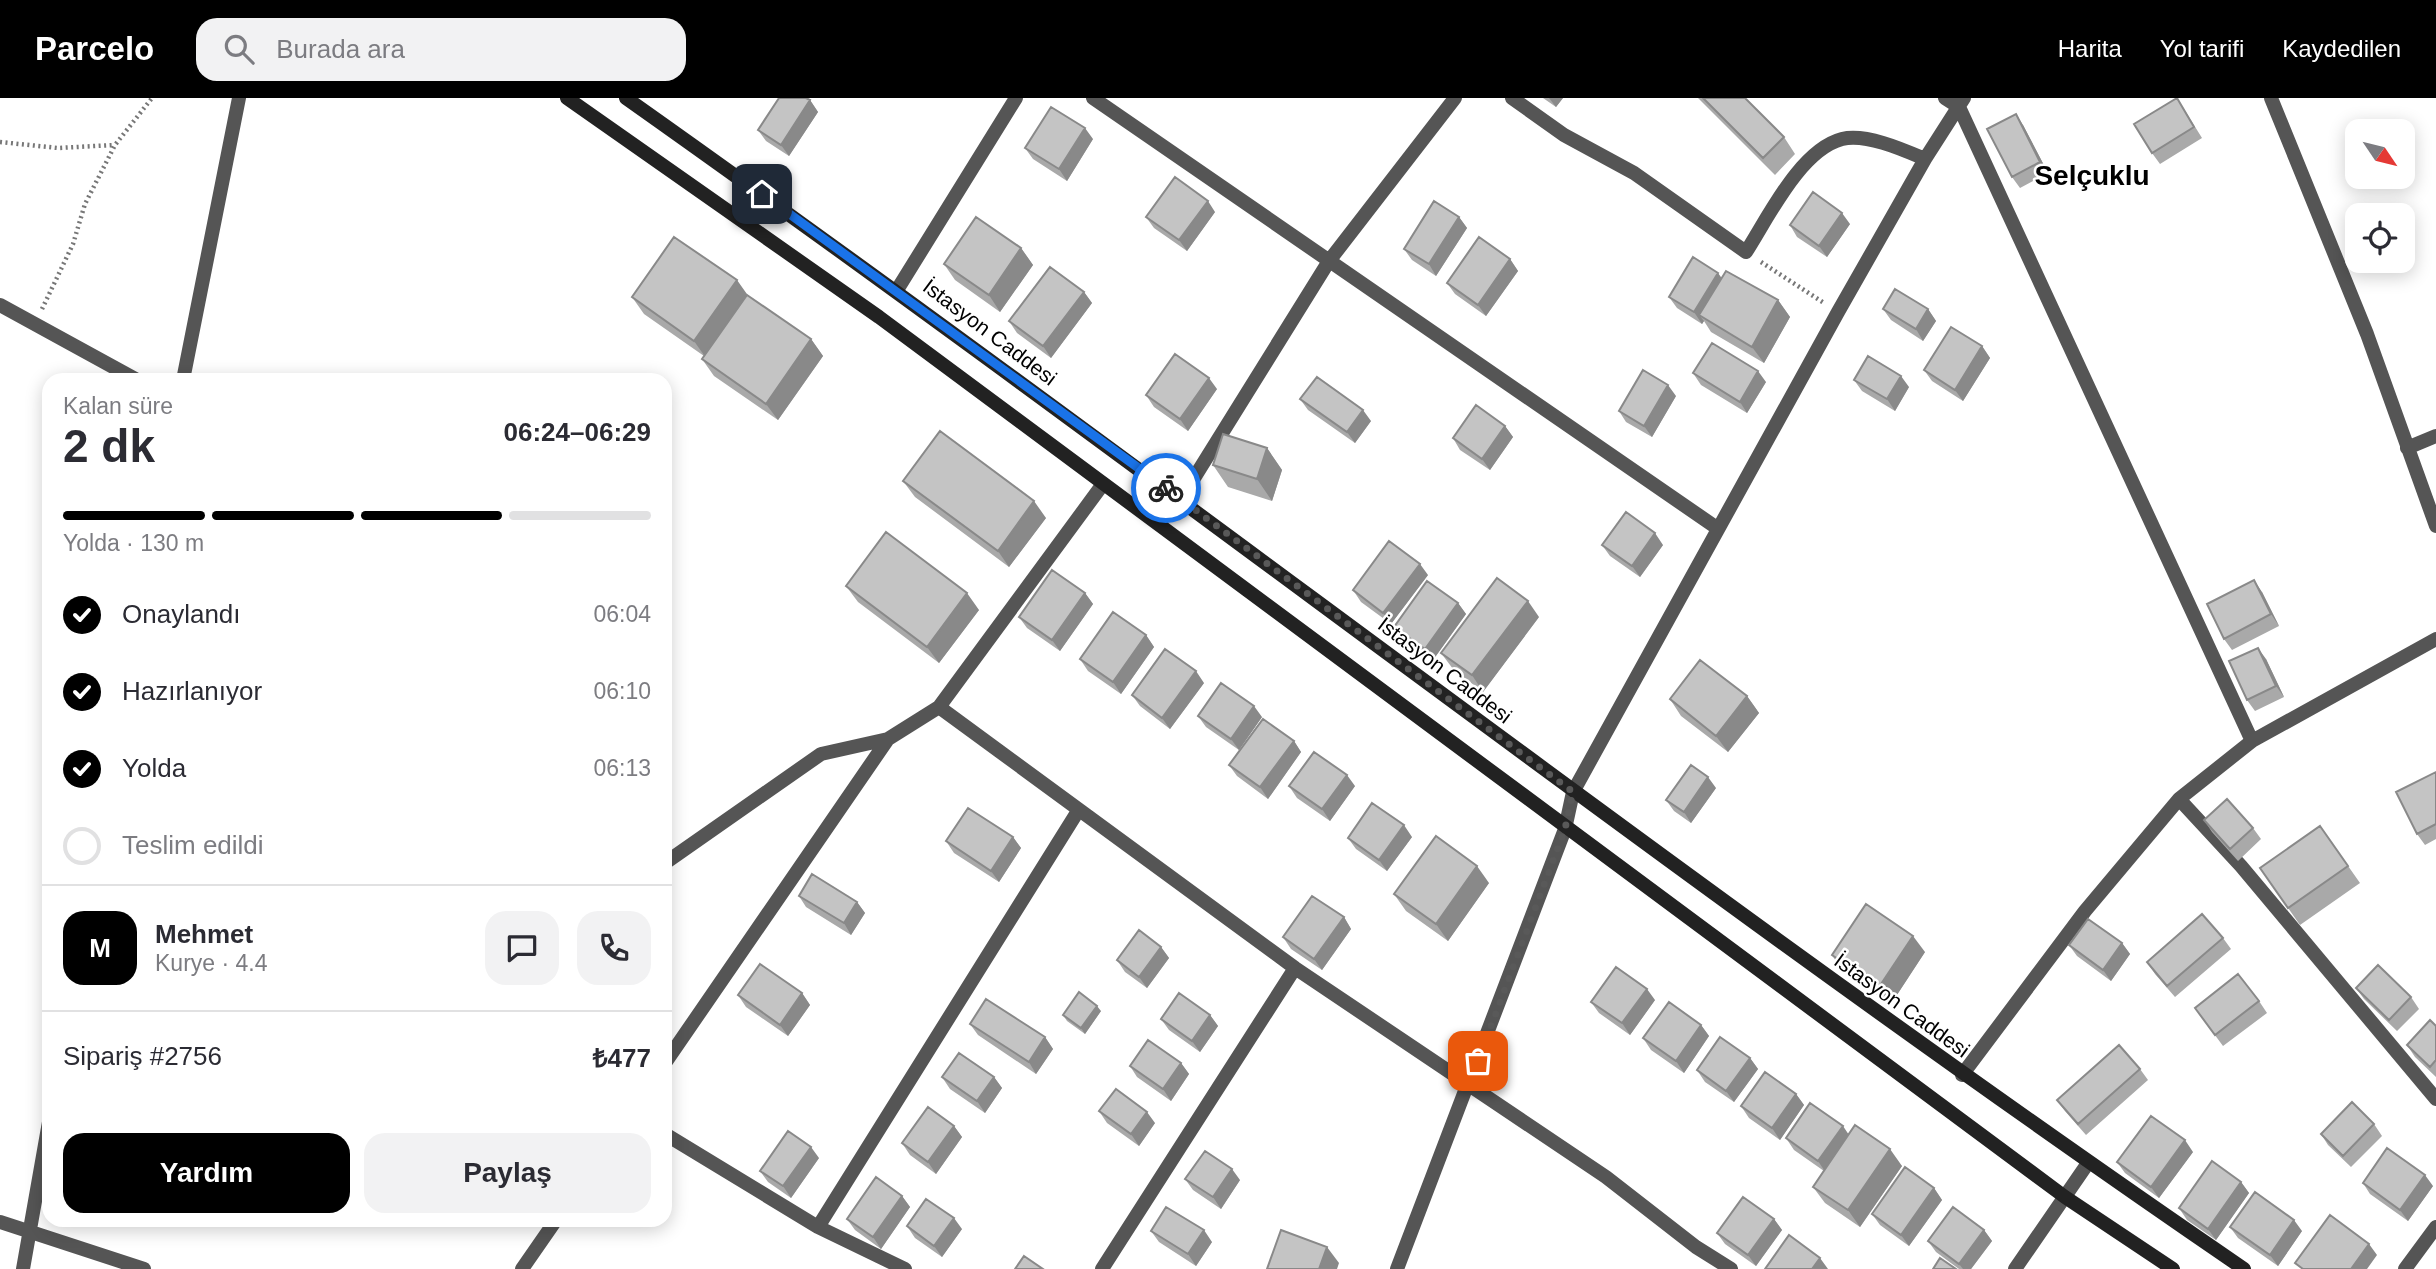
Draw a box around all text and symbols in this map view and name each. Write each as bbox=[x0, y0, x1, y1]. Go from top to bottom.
search box bbox=[196, 18, 686, 81]
text: Parcelo bbox=[35, 30, 154, 67]
icon: search bbox=[220, 30, 258, 68]
text: Burada ara bbox=[276, 34, 405, 64]
text: Harita bbox=[2058, 35, 2122, 62]
text: Yol tarifi bbox=[2160, 35, 2244, 62]
text: Kaydedilen bbox=[2282, 35, 2401, 62]
north arrow bbox=[2345, 119, 2415, 189]
map controls bbox=[2345, 119, 2415, 273]
district label: Selçuklu bbox=[2034, 160, 2150, 191]
pin bbox=[732, 164, 792, 224]
icon: home bbox=[743, 175, 781, 213]
button: locate bbox=[2345, 203, 2415, 273]
street label: İstasyon Caddesi bbox=[919, 274, 1061, 390]
text: Kalan süre bbox=[63, 393, 173, 419]
text: 06:24–06:29 bbox=[504, 417, 651, 447]
text: 2 dk bbox=[63, 420, 155, 472]
courier bbox=[1131, 453, 1201, 523]
icon: bike bbox=[1147, 469, 1185, 507]
text: Yolda · 130 m bbox=[63, 530, 204, 556]
icon: check bbox=[63, 596, 101, 634]
text: Onaylandı bbox=[122, 599, 241, 629]
text: 06:04 bbox=[593, 601, 651, 627]
street label: İstasyon Caddesi bbox=[1374, 612, 1516, 728]
icon: check bbox=[63, 673, 101, 711]
text: Hazırlanıyor bbox=[122, 676, 262, 706]
text: 06:10 bbox=[593, 678, 651, 704]
icon: check bbox=[63, 750, 101, 788]
text: Yolda bbox=[122, 753, 186, 783]
text: 06:13 bbox=[593, 755, 651, 781]
text: Teslim edildi bbox=[122, 830, 264, 860]
button: chat bbox=[485, 911, 559, 985]
button: phone bbox=[577, 911, 651, 985]
text: Mehmet bbox=[155, 919, 253, 949]
text: M bbox=[89, 933, 111, 963]
street label: İstasyon Caddesi bbox=[1830, 948, 1974, 1062]
text: Kurye · 4.4 bbox=[155, 950, 268, 976]
pin bbox=[1448, 1031, 1508, 1091]
text: Sipariş #2756 bbox=[63, 1041, 222, 1071]
icon: bag bbox=[1459, 1042, 1497, 1080]
text: ₺477 bbox=[593, 1043, 651, 1073]
button: Yardım bbox=[63, 1133, 350, 1213]
button: Paylaş bbox=[364, 1133, 651, 1213]

